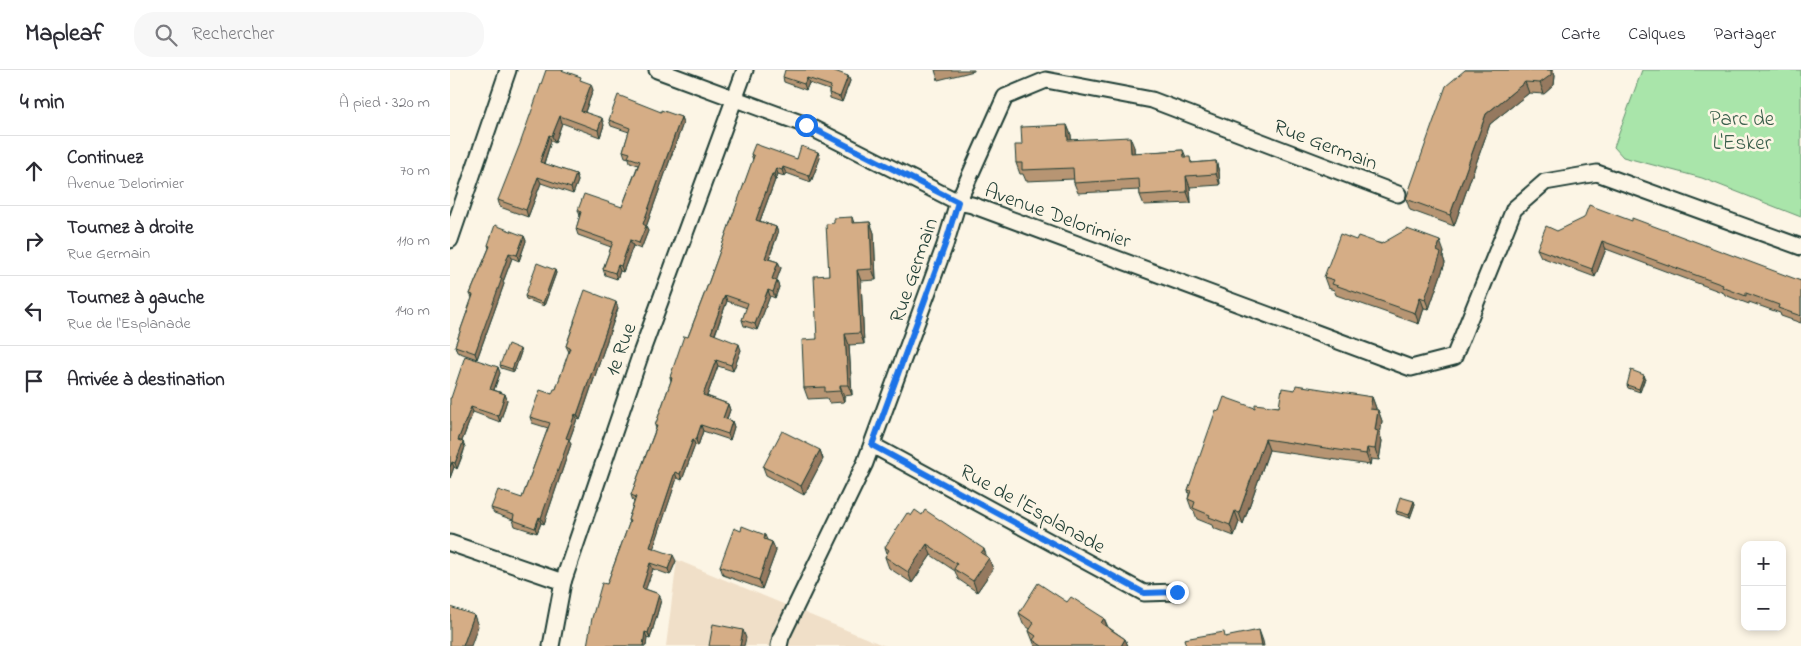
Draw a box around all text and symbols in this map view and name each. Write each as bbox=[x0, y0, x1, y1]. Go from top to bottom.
search box bbox=[134, 12, 484, 57]
text: Mapleaf bbox=[25, 17, 104, 52]
icon: search bbox=[152, 21, 180, 49]
text: Rechercher bbox=[192, 21, 275, 48]
text: Carte bbox=[1561, 22, 1600, 48]
text: Calques bbox=[1628, 22, 1686, 48]
text: Partager bbox=[1714, 22, 1776, 48]
text: 4 min bbox=[20, 88, 64, 118]
text: À pied · 320 m bbox=[339, 91, 430, 115]
park label: Parc de L'Esker bbox=[1710, 105, 1775, 159]
street label: Rue Germain bbox=[1269, 112, 1382, 179]
route start bbox=[795, 114, 818, 137]
text: Continuez bbox=[67, 145, 143, 172]
icon: ahead bbox=[20, 157, 48, 185]
text: 70 m bbox=[400, 159, 430, 183]
text: Avenue Delorimier bbox=[67, 172, 184, 196]
street label: Avenue Delorimier bbox=[980, 177, 1135, 257]
street label: Rue Germain bbox=[883, 214, 947, 327]
text: Tournez à droite bbox=[67, 215, 193, 242]
icon: right bbox=[20, 227, 48, 255]
text: 110 m bbox=[396, 229, 430, 253]
text: Rue Germain bbox=[67, 242, 150, 266]
text: Tournez à gauche bbox=[67, 285, 204, 312]
icon: left bbox=[20, 297, 48, 325]
text: 140 m bbox=[395, 299, 430, 323]
text: Rue de l'Esplanade bbox=[67, 312, 191, 336]
street label: 1e Rue bbox=[598, 318, 645, 380]
icon: arrive bbox=[20, 367, 48, 395]
text: Arrivée à destination bbox=[67, 367, 225, 394]
street label: Rue de l'Esplanade bbox=[954, 457, 1111, 563]
map controls bbox=[1741, 541, 1786, 631]
button: + bbox=[1741, 541, 1786, 586]
route end bbox=[1166, 581, 1189, 604]
button: − bbox=[1741, 586, 1786, 631]

